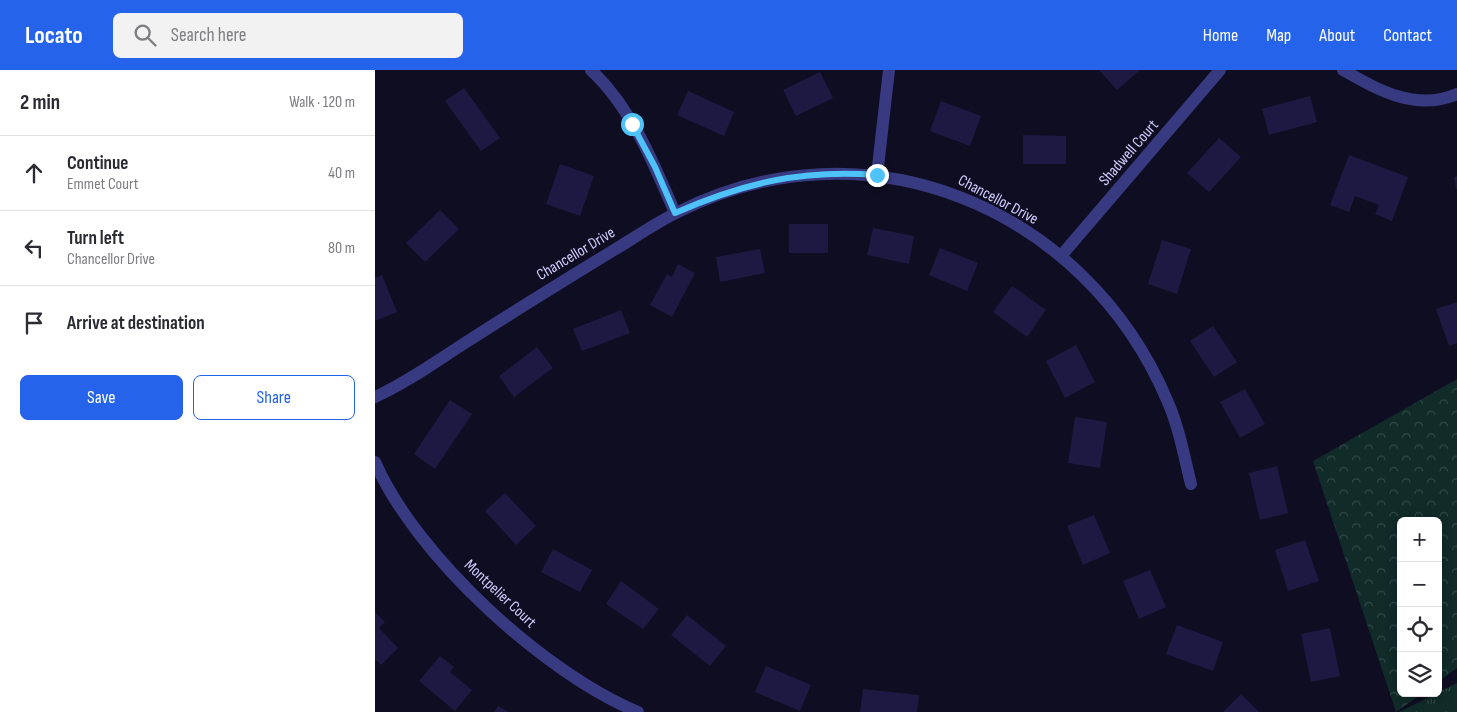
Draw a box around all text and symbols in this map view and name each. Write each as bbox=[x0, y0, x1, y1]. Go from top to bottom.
search box bbox=[113, 13, 463, 58]
text: Locato bbox=[25, 21, 83, 50]
icon: search bbox=[131, 21, 159, 49]
text: Search here bbox=[171, 24, 246, 47]
text: Home bbox=[1203, 25, 1238, 46]
text: Map bbox=[1266, 25, 1291, 46]
text: About bbox=[1319, 25, 1355, 46]
text: Contact bbox=[1383, 25, 1432, 46]
text: 2 min bbox=[20, 90, 60, 115]
text: Walk · 120 m bbox=[289, 93, 355, 112]
route start bbox=[621, 113, 644, 136]
street label: Shadwell Court bbox=[1095, 116, 1163, 190]
text: Continue bbox=[67, 152, 128, 175]
icon: ahead bbox=[20, 159, 48, 187]
text: 40 m bbox=[328, 164, 355, 183]
route end bbox=[866, 164, 889, 187]
street label: Chancellor Drive bbox=[955, 171, 1041, 229]
text: Emmet Court bbox=[67, 175, 139, 194]
street label: Chancellor Drive bbox=[533, 223, 619, 285]
text: Turn left bbox=[67, 227, 124, 250]
icon: left bbox=[20, 234, 48, 262]
text: 80 m bbox=[328, 239, 355, 258]
text: Chancellor Drive bbox=[67, 250, 155, 269]
icon: arrive bbox=[20, 309, 48, 337]
text: Arrive at destination bbox=[67, 312, 205, 335]
button: Save bbox=[20, 375, 183, 420]
button: Share bbox=[193, 375, 355, 420]
map controls bbox=[1397, 517, 1442, 697]
button: + bbox=[1397, 517, 1442, 562]
street label: Montpelier Court bbox=[460, 556, 540, 632]
button: − bbox=[1397, 562, 1442, 607]
button: locate bbox=[1397, 607, 1442, 652]
button: layers bbox=[1397, 652, 1442, 697]

